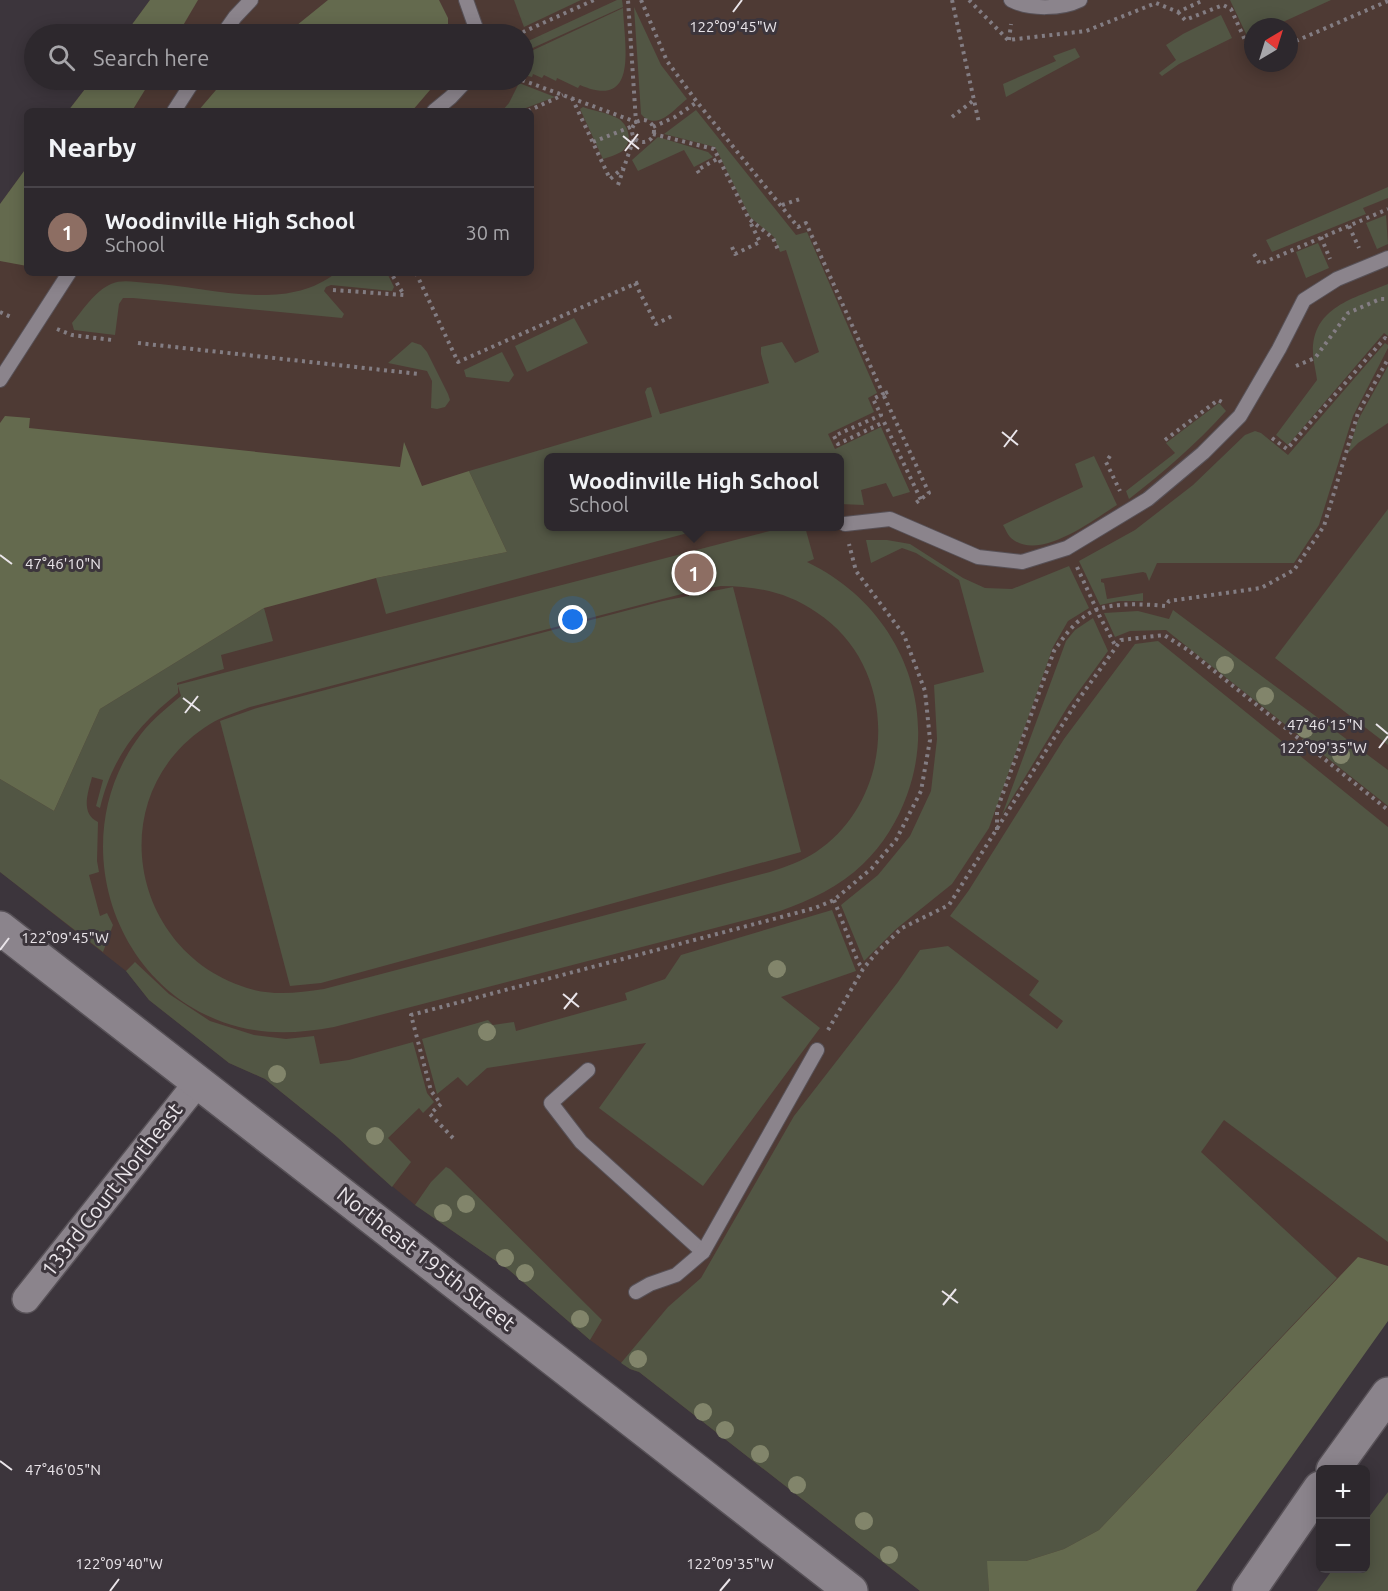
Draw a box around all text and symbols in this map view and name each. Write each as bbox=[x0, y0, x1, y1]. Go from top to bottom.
text: 122°09'45"W bbox=[689, 18, 777, 35]
north arrow bbox=[1244, 18, 1298, 72]
search box bbox=[24, 24, 534, 90]
icon: search bbox=[45, 41, 78, 74]
text: Search here bbox=[93, 45, 209, 70]
text: Nearby bbox=[48, 133, 136, 162]
text: Woodinville High School bbox=[105, 208, 355, 233]
text: 1 bbox=[62, 221, 73, 244]
text: 30 m bbox=[466, 221, 510, 244]
text: School bbox=[105, 233, 165, 256]
popup bbox=[544, 453, 844, 531]
text: Woodinville High School bbox=[569, 468, 819, 493]
text: School bbox=[569, 493, 629, 516]
pin: 1 bbox=[674, 550, 714, 596]
text: 47°46'10"N bbox=[25, 555, 101, 572]
your location bbox=[558, 605, 587, 634]
text: 47°46'15"N bbox=[1287, 716, 1363, 733]
text: 122°09'35"W bbox=[1279, 739, 1367, 756]
text: 122°09'45"W bbox=[21, 929, 109, 946]
street label: 133rd Court Northeast bbox=[36, 1098, 187, 1281]
street label: Northeast 195th Street bbox=[333, 1181, 520, 1335]
text: 47°46'05"N bbox=[25, 1461, 101, 1478]
map controls bbox=[1316, 1465, 1370, 1573]
button: + bbox=[1316, 1465, 1370, 1519]
button: − bbox=[1316, 1519, 1370, 1573]
text: 122°09'40"W bbox=[75, 1555, 163, 1572]
text: 122°09'35"W bbox=[686, 1555, 774, 1572]

